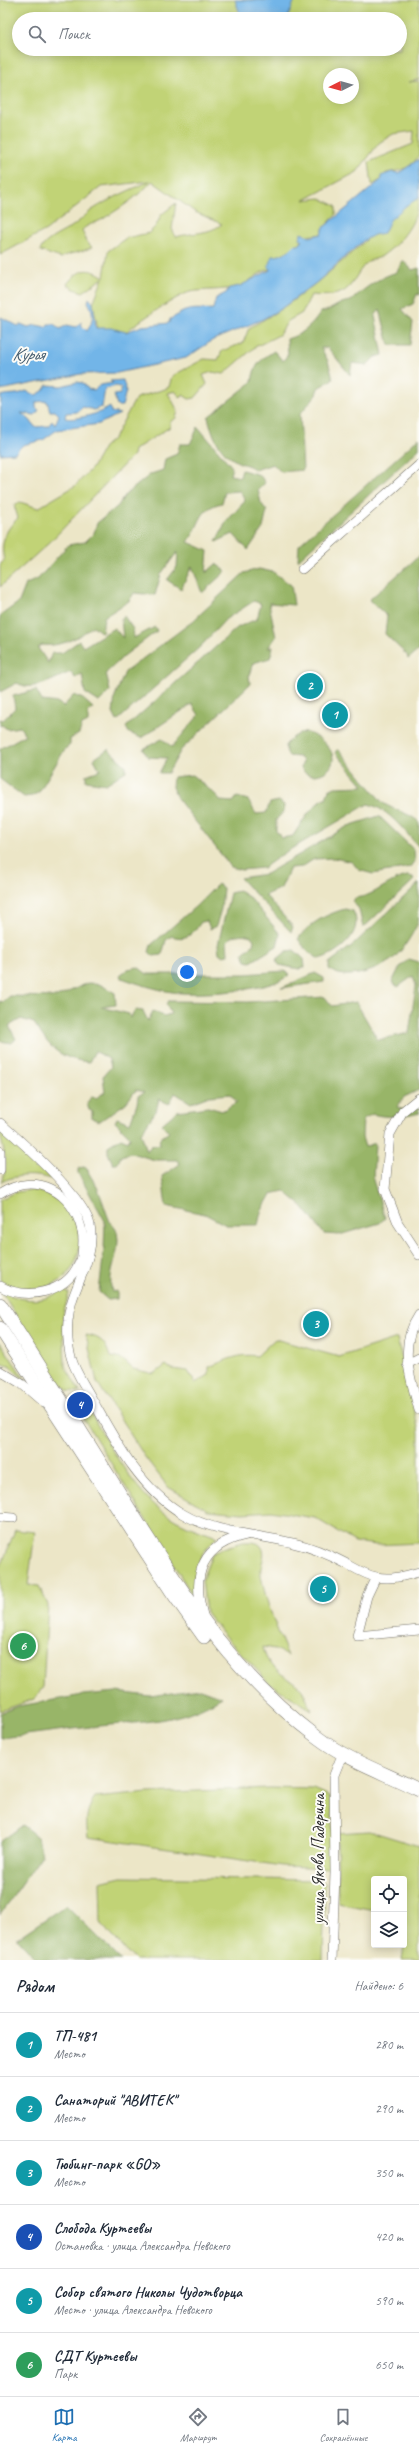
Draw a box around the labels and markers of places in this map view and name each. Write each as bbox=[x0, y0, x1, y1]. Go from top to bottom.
pin: 2 bbox=[297, 671, 323, 701]
pin: 1 bbox=[322, 700, 348, 730]
pin: 3 bbox=[303, 1309, 329, 1339]
pin: 4 bbox=[67, 1390, 93, 1420]
pin: 5 bbox=[310, 1574, 336, 1604]
pin: 6 bbox=[10, 1631, 36, 1661]

